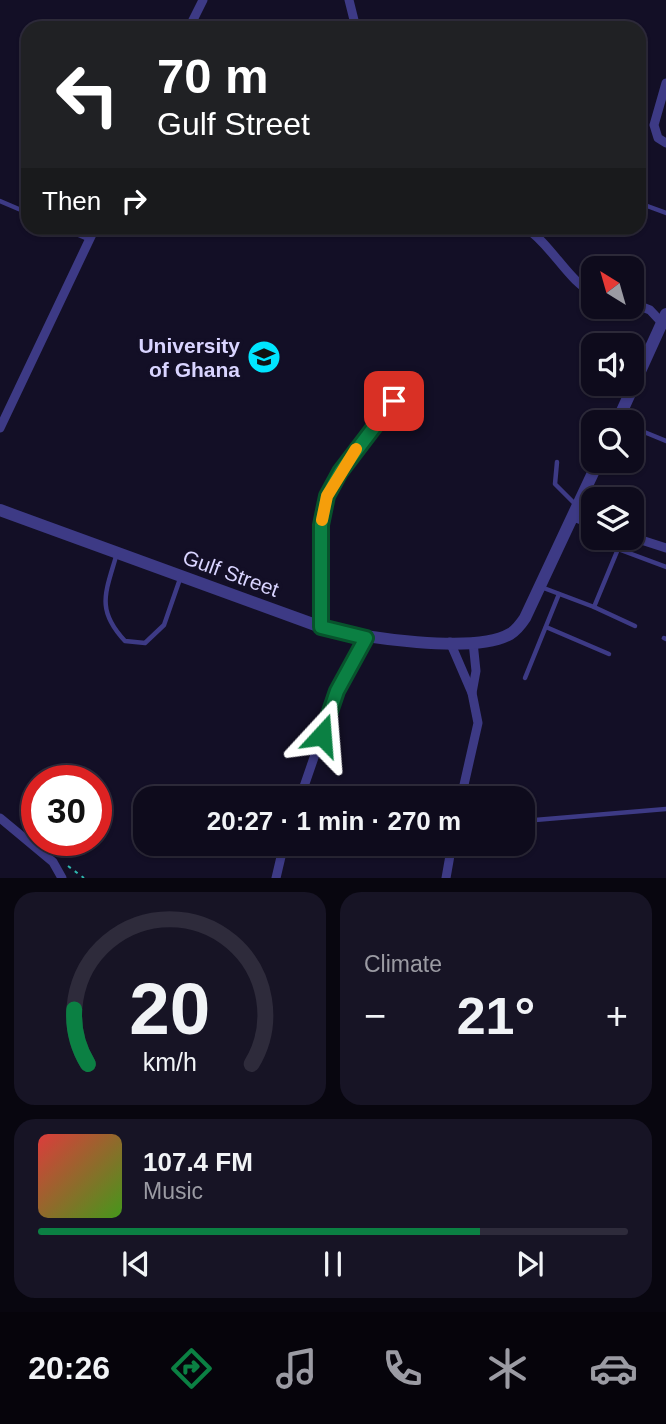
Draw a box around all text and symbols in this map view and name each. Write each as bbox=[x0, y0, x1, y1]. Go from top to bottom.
icon: left bbox=[42, 49, 133, 140]
text: 70 m bbox=[157, 49, 269, 103]
text: Gulf Street bbox=[157, 106, 310, 142]
icon: right bbox=[115, 182, 153, 220]
text: Then bbox=[42, 186, 101, 216]
north arrow bbox=[581, 256, 644, 318]
map controls bbox=[581, 256, 644, 550]
button: sound bbox=[581, 333, 644, 396]
place label: University of Ghana bbox=[138, 334, 240, 381]
school or university icon: University of Ghana bbox=[245, 338, 283, 376]
pin bbox=[364, 371, 424, 431]
icon: arrive bbox=[375, 382, 413, 420]
button: search bbox=[581, 410, 644, 473]
button: layers bbox=[581, 487, 644, 550]
street label: Gulf Street bbox=[180, 545, 282, 601]
position arrow bbox=[285, 698, 359, 772]
speed limit sign: 30 bbox=[21, 765, 112, 856]
text: 20:27 · 1 min · 270 m bbox=[207, 806, 461, 836]
text: Climate bbox=[364, 951, 442, 977]
text: 20 bbox=[130, 969, 210, 1050]
text: 21° bbox=[457, 987, 535, 1045]
text: − bbox=[364, 995, 386, 1037]
text: + bbox=[606, 995, 628, 1037]
text: km/h bbox=[143, 1048, 197, 1076]
text: 107.4 FM bbox=[143, 1147, 253, 1177]
text: Music bbox=[143, 1178, 203, 1204]
icon: previous bbox=[117, 1245, 155, 1283]
icon: pause bbox=[314, 1245, 352, 1283]
icon: next bbox=[511, 1245, 549, 1283]
icon: directions bbox=[167, 1344, 216, 1393]
icon: music bbox=[272, 1344, 321, 1393]
icon: phone bbox=[378, 1344, 427, 1393]
icon: climate bbox=[483, 1344, 532, 1393]
icon: car bbox=[589, 1344, 638, 1393]
text: 20:26 bbox=[28, 1350, 110, 1386]

